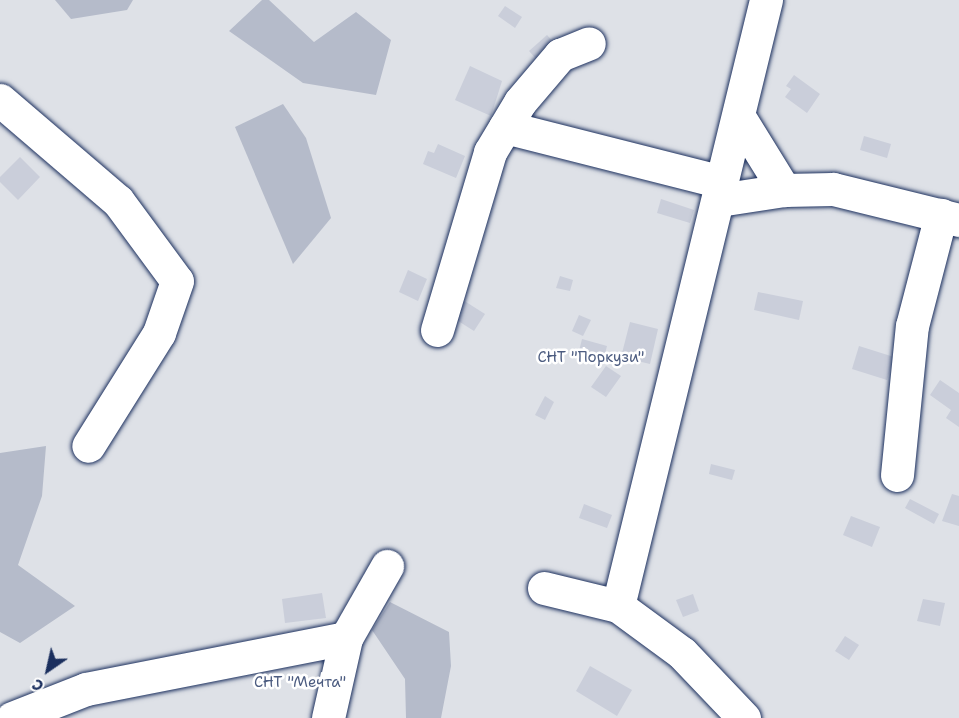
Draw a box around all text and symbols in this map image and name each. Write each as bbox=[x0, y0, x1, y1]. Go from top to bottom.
park label: СНТ "Поркузи" bbox=[537, 349, 645, 367]
north arrow bbox=[18, 640, 78, 700]
text: С bbox=[28, 674, 48, 697]
park label: СНТ "Мечта" bbox=[254, 674, 346, 692]

